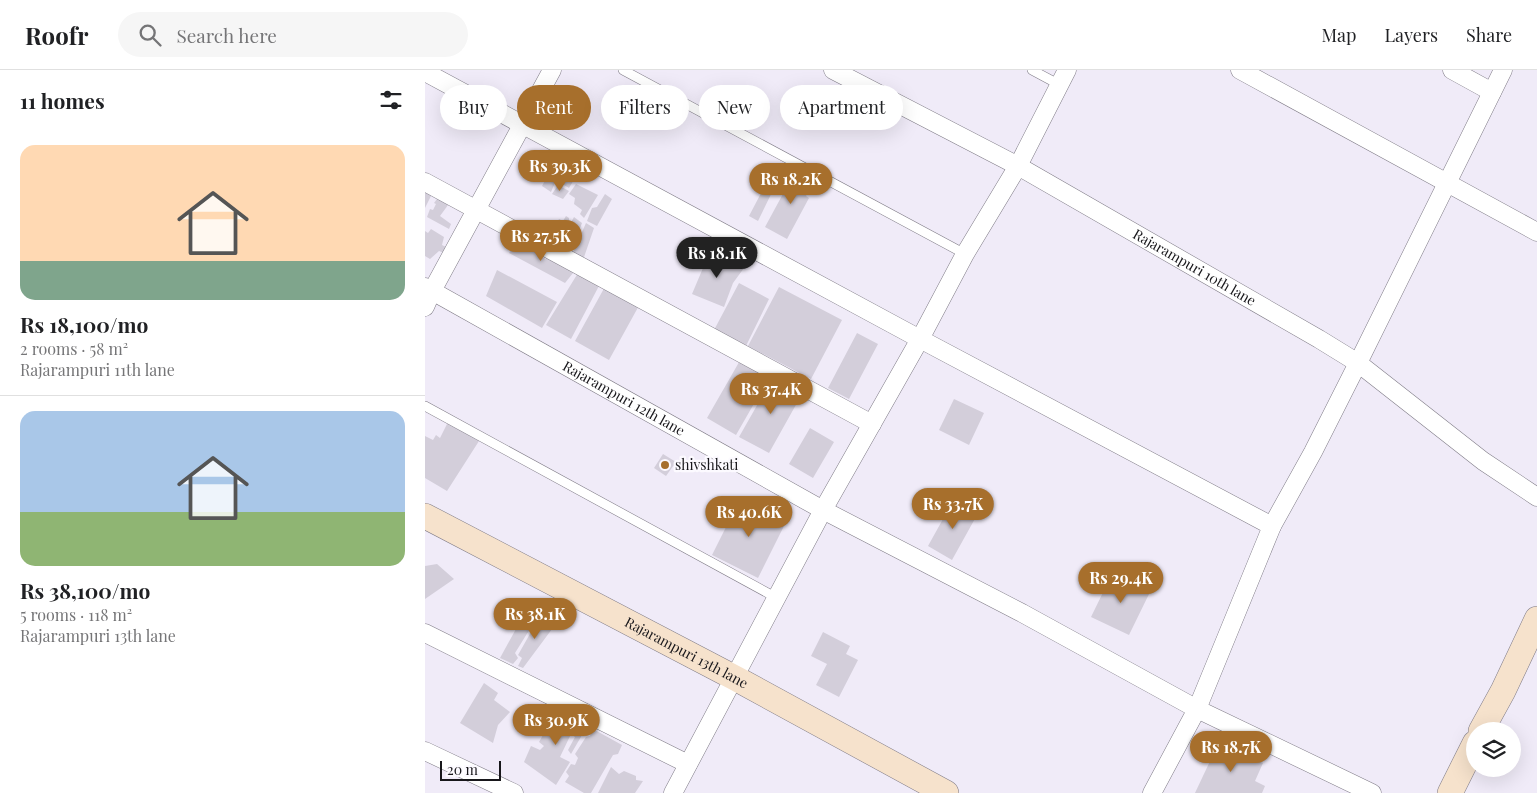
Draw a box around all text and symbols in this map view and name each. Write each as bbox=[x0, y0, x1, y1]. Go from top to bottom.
search box bbox=[118, 12, 468, 57]
text: Roofr bbox=[25, 19, 88, 51]
icon: search bbox=[136, 21, 164, 49]
text: Search here bbox=[176, 22, 277, 48]
text: Map bbox=[1321, 23, 1356, 47]
text: Layers bbox=[1384, 23, 1438, 47]
text: Share bbox=[1466, 23, 1512, 47]
chip: Buy bbox=[440, 85, 507, 130]
chip: Rent bbox=[517, 85, 591, 130]
chip: Filters bbox=[601, 85, 689, 130]
chip: New bbox=[699, 85, 770, 130]
chip: Apartment bbox=[780, 85, 903, 130]
text: 11 homes bbox=[20, 86, 105, 114]
icon: filters bbox=[377, 86, 405, 114]
pin: Rs 39.3K bbox=[508, 150, 612, 192]
text: Rs 39.3K bbox=[529, 155, 591, 176]
pin: Rs 18.2K bbox=[739, 162, 843, 205]
text: Rs 18.2K bbox=[760, 168, 822, 189]
icon: home bbox=[168, 178, 258, 268]
pin: Rs 27.5K bbox=[489, 220, 593, 262]
street label: Rajarampuri 10th lane bbox=[1130, 224, 1260, 310]
text: Rs 27.5K bbox=[511, 225, 571, 246]
pin: Rs 18.1K bbox=[665, 236, 769, 279]
text: Rs 18.1K bbox=[687, 242, 747, 263]
text: Rs 18,100/mo bbox=[20, 310, 148, 338]
text: 2 rooms · 58 m² bbox=[20, 338, 128, 359]
street label: Rajarampuri 12th lane bbox=[560, 356, 689, 440]
text: Rajarampuri 11th lane bbox=[20, 359, 175, 380]
pin: Rs 37.4K bbox=[719, 372, 823, 415]
text: Rs 37.4K bbox=[741, 378, 801, 399]
icon: home bbox=[168, 443, 258, 533]
place label: shivshkati bbox=[675, 455, 738, 474]
marker: shivshkati bbox=[659, 459, 671, 471]
pin: Rs 33.7K bbox=[901, 488, 1005, 530]
text: Rs 33.7K bbox=[923, 493, 983, 514]
pin: Rs 40.6K bbox=[697, 496, 801, 538]
text: Rs 40.6K bbox=[716, 501, 782, 522]
pin: Rs 29.4K bbox=[1069, 562, 1173, 604]
text: Rs 29.4K bbox=[1089, 567, 1153, 588]
text: Rs 38,100/mo bbox=[20, 576, 150, 604]
pin: Rs 38.1K bbox=[483, 598, 587, 640]
text: Rs 38.1K bbox=[505, 603, 565, 624]
text: 5 rooms · 118 m² bbox=[20, 604, 132, 625]
street label: Rajarampuri 13th lane bbox=[622, 612, 752, 692]
text: Rajarampuri 13th lane bbox=[20, 625, 176, 646]
pin: Rs 30.9K bbox=[504, 704, 608, 746]
text: Rs 30.9K bbox=[524, 709, 588, 730]
map controls bbox=[1466, 722, 1521, 777]
button: layers bbox=[1466, 722, 1521, 777]
pin: Rs 18.7K bbox=[1179, 730, 1283, 773]
text: Rs 18.7K bbox=[1201, 736, 1261, 757]
scale bar bbox=[440, 758, 501, 781]
text: 20 m bbox=[447, 760, 478, 779]

